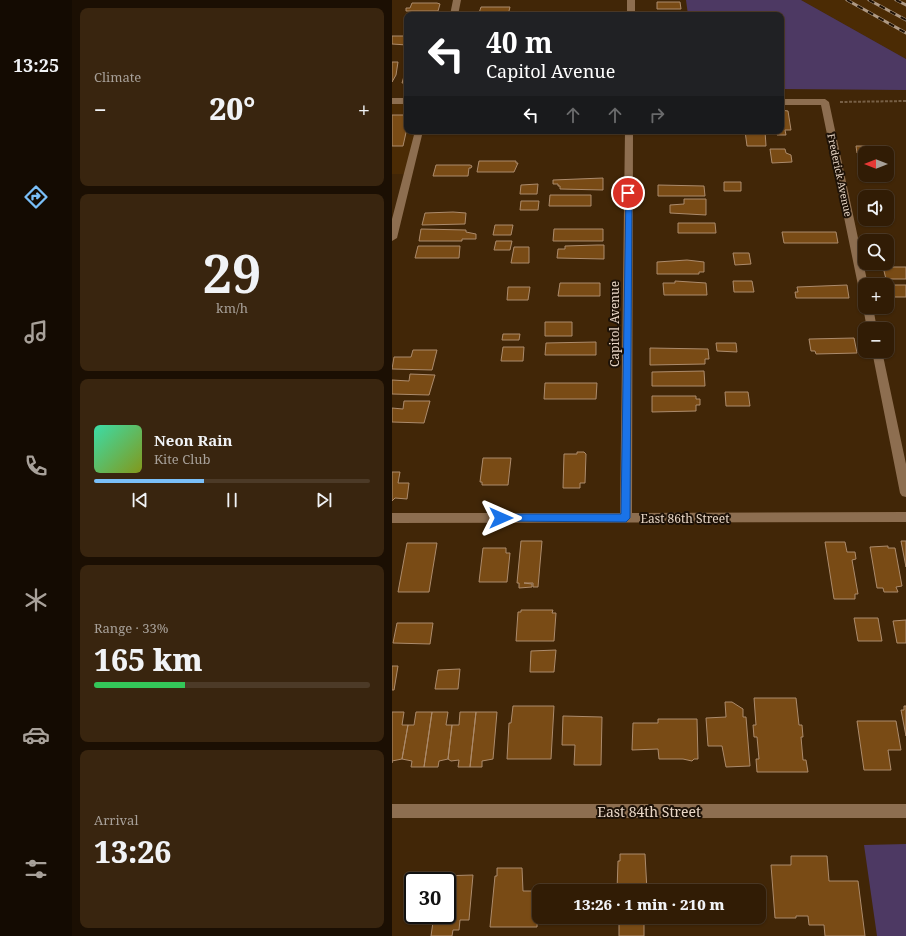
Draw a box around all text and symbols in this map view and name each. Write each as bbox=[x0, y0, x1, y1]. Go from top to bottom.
text: 40 m bbox=[486, 23, 553, 61]
icon: left bbox=[420, 28, 472, 80]
text: 13:25 bbox=[13, 53, 59, 77]
text: Capitol Avenue bbox=[486, 59, 615, 83]
text: Climate bbox=[94, 68, 141, 86]
text: 20° bbox=[209, 88, 255, 129]
text: − bbox=[94, 94, 107, 124]
text: + bbox=[358, 94, 370, 124]
icon: left bbox=[520, 104, 542, 126]
icon: ahead bbox=[562, 104, 584, 126]
icon: ahead bbox=[604, 104, 626, 126]
icon: right bbox=[646, 104, 668, 126]
street label: Frederick Avenue bbox=[824, 132, 856, 218]
north arrow bbox=[858, 146, 894, 182]
map controls bbox=[858, 146, 894, 358]
pin bbox=[611, 176, 645, 210]
icon: arrive bbox=[617, 182, 639, 204]
icon: directions bbox=[22, 183, 50, 211]
button: sound bbox=[858, 190, 894, 226]
button: search bbox=[858, 234, 894, 270]
text: 29 bbox=[203, 237, 261, 308]
button: + bbox=[858, 278, 894, 314]
street label: Capitol Avenue bbox=[606, 281, 623, 367]
text: km/h bbox=[216, 299, 248, 317]
icon: music bbox=[22, 318, 50, 346]
button: − bbox=[858, 322, 894, 358]
text: Neon Rain bbox=[154, 430, 232, 450]
text: Kite Club bbox=[154, 450, 210, 468]
icon: phone bbox=[22, 452, 50, 480]
icon: previous bbox=[129, 489, 151, 511]
icon: pause bbox=[221, 489, 243, 511]
icon: next bbox=[313, 489, 335, 511]
position arrow bbox=[480, 497, 522, 539]
street label: East 86th Street bbox=[641, 510, 729, 527]
icon: climate bbox=[22, 586, 50, 614]
text: Range · 33% bbox=[94, 619, 168, 637]
text: 165 km bbox=[94, 639, 203, 680]
icon: car bbox=[22, 721, 50, 749]
street label: East 84th Street bbox=[597, 802, 701, 821]
text: Arrival bbox=[94, 811, 138, 829]
text: 13:26 bbox=[94, 831, 171, 872]
icon: filters bbox=[22, 855, 50, 883]
speed limit sign: 30 bbox=[404, 872, 456, 924]
text: 13:26 · 1 min · 210 m bbox=[573, 894, 725, 914]

